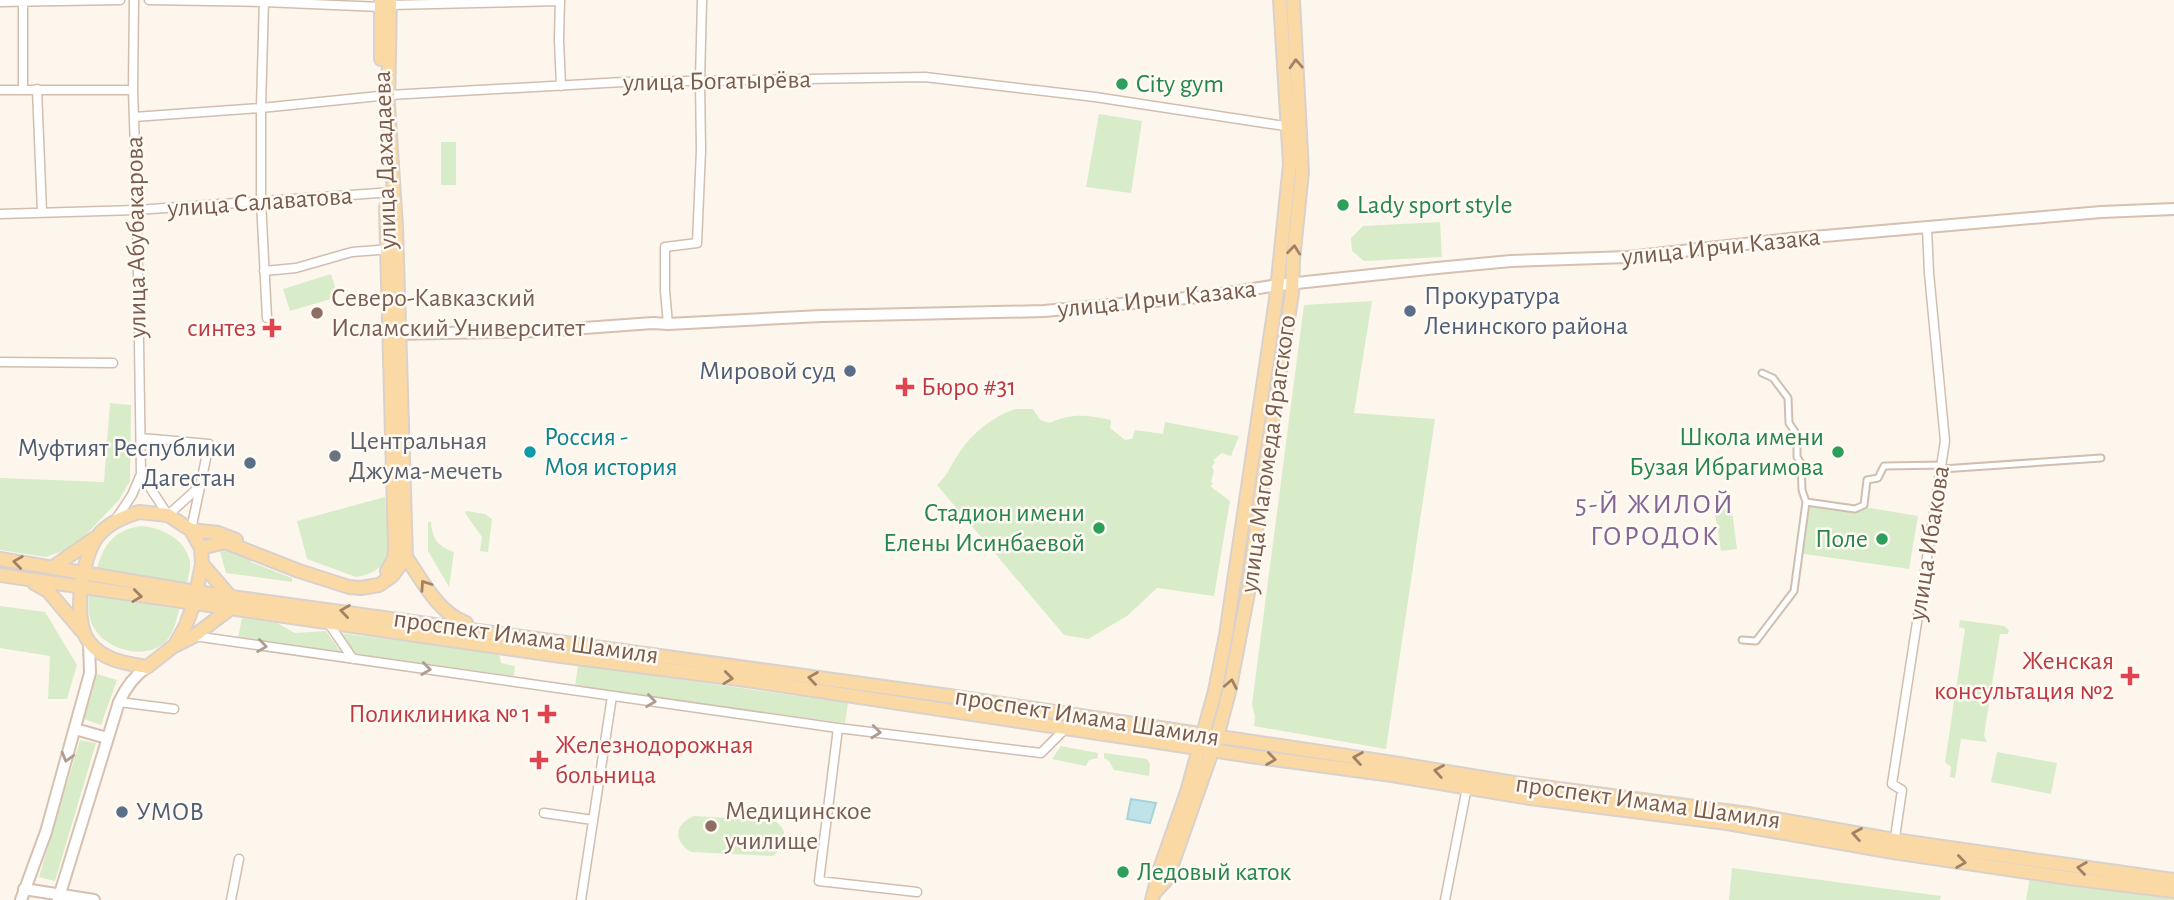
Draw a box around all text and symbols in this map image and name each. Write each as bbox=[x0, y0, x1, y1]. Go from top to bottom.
one-way arrow bbox=[1289, 58, 1304, 69]
street label: улица Богатырёва bbox=[622, 66, 812, 96]
street label: улица Дахадаева bbox=[369, 70, 401, 251]
place label: City gym bbox=[1136, 71, 1224, 97]
marker: City gym bbox=[1114, 76, 1130, 92]
street label: улица Абубакарова bbox=[121, 136, 151, 339]
street label: улица Салаватова bbox=[166, 183, 354, 222]
place label: Lady sport style bbox=[1357, 192, 1512, 218]
marker: Lady sport style bbox=[1335, 197, 1351, 213]
street label: улица Ирчи Казака bbox=[1619, 224, 1822, 270]
one-way arrow bbox=[1286, 244, 1301, 255]
street label: улица Ирчи Казака bbox=[1055, 276, 1258, 322]
place label: Прокуратура Ленинского района bbox=[1424, 283, 1628, 339]
place label: Северо-Кавказский Исламский Университет bbox=[331, 285, 586, 341]
marker: Прокуратура Ленинского района bbox=[1402, 303, 1418, 319]
marker: Северо-Кавказский Исламский Университет bbox=[309, 305, 325, 321]
street label: улица Магомеда Ярагского bbox=[1235, 313, 1300, 596]
place label: синтез bbox=[187, 315, 256, 341]
marker: синтез bbox=[262, 318, 282, 338]
place label: Мировой суд bbox=[699, 358, 836, 384]
marker: Мировой суд bbox=[842, 363, 858, 379]
place label: Бюро #31 bbox=[921, 374, 1016, 400]
marker: Бюро #31 bbox=[895, 377, 915, 397]
place label: Россия - Моя история bbox=[544, 424, 678, 480]
place label: Школа имени Бузая Ибрагимова bbox=[1629, 424, 1824, 480]
place label: Центральная Джума-мечеть bbox=[349, 428, 502, 484]
place label: Муфтият Республики Дагестан bbox=[17, 435, 236, 491]
marker: Россия - Моя история bbox=[522, 444, 538, 460]
marker: Школа имени Бузая Ибрагимова bbox=[1830, 444, 1846, 460]
marker: Центральная Джума-мечеть bbox=[327, 448, 343, 464]
marker: Муфтият Республики Дагестан bbox=[242, 455, 258, 471]
street label: улица Ибакова bbox=[1904, 464, 1954, 623]
district label: 5-Й ЖИЛОЙ ГОРОДОК bbox=[1575, 490, 1735, 551]
place label: Стадион имени Елены Исинбаевой bbox=[883, 500, 1085, 556]
marker: Стадион имени Елены Исинбаевой bbox=[1091, 520, 1107, 536]
place label: Поле bbox=[1815, 526, 1868, 552]
marker: Поле bbox=[1874, 531, 1890, 547]
one-way arrow bbox=[12, 554, 24, 569]
one-way arrow bbox=[421, 580, 433, 593]
one-way arrow bbox=[132, 589, 143, 604]
one-way arrow bbox=[339, 604, 351, 619]
street label: проспект Имама Шамиля bbox=[392, 606, 660, 668]
one-way arrow bbox=[256, 638, 267, 653]
place label: Женская консультация №2 bbox=[1934, 648, 2114, 704]
one-way arrow bbox=[420, 661, 432, 676]
marker: Женская консультация №2 bbox=[2120, 666, 2140, 686]
one-way arrow bbox=[722, 670, 734, 685]
one-way arrow bbox=[807, 671, 818, 686]
one-way arrow bbox=[1222, 678, 1237, 690]
street label: проспект Имама Шамиля bbox=[953, 683, 1221, 751]
one-way arrow bbox=[645, 694, 657, 709]
place label: Поликлиника № 1 bbox=[349, 701, 531, 727]
marker: Поликлиника № 1 bbox=[537, 704, 557, 724]
one-way arrow bbox=[870, 725, 882, 740]
place label: Железнодорожная больница bbox=[555, 732, 754, 788]
marker: Железнодорожная больница bbox=[529, 750, 549, 770]
one-way arrow bbox=[60, 751, 75, 763]
one-way arrow bbox=[1265, 751, 1277, 766]
one-way arrow bbox=[1352, 751, 1364, 766]
one-way arrow bbox=[1433, 764, 1445, 779]
street label: проспект Имама Шамиля bbox=[1514, 771, 1782, 833]
place label: Медицинское училище bbox=[724, 798, 872, 854]
place label: УМОВ bbox=[136, 799, 204, 825]
marker: УМОВ bbox=[114, 804, 130, 820]
marker: Медицинское училище bbox=[703, 818, 719, 834]
one-way arrow bbox=[1851, 827, 1863, 842]
one-way arrow bbox=[1955, 854, 1966, 869]
place label: Ледовый каток bbox=[1137, 859, 1291, 885]
one-way arrow bbox=[2076, 860, 2088, 875]
marker: Ледовый каток bbox=[1115, 864, 1131, 880]

